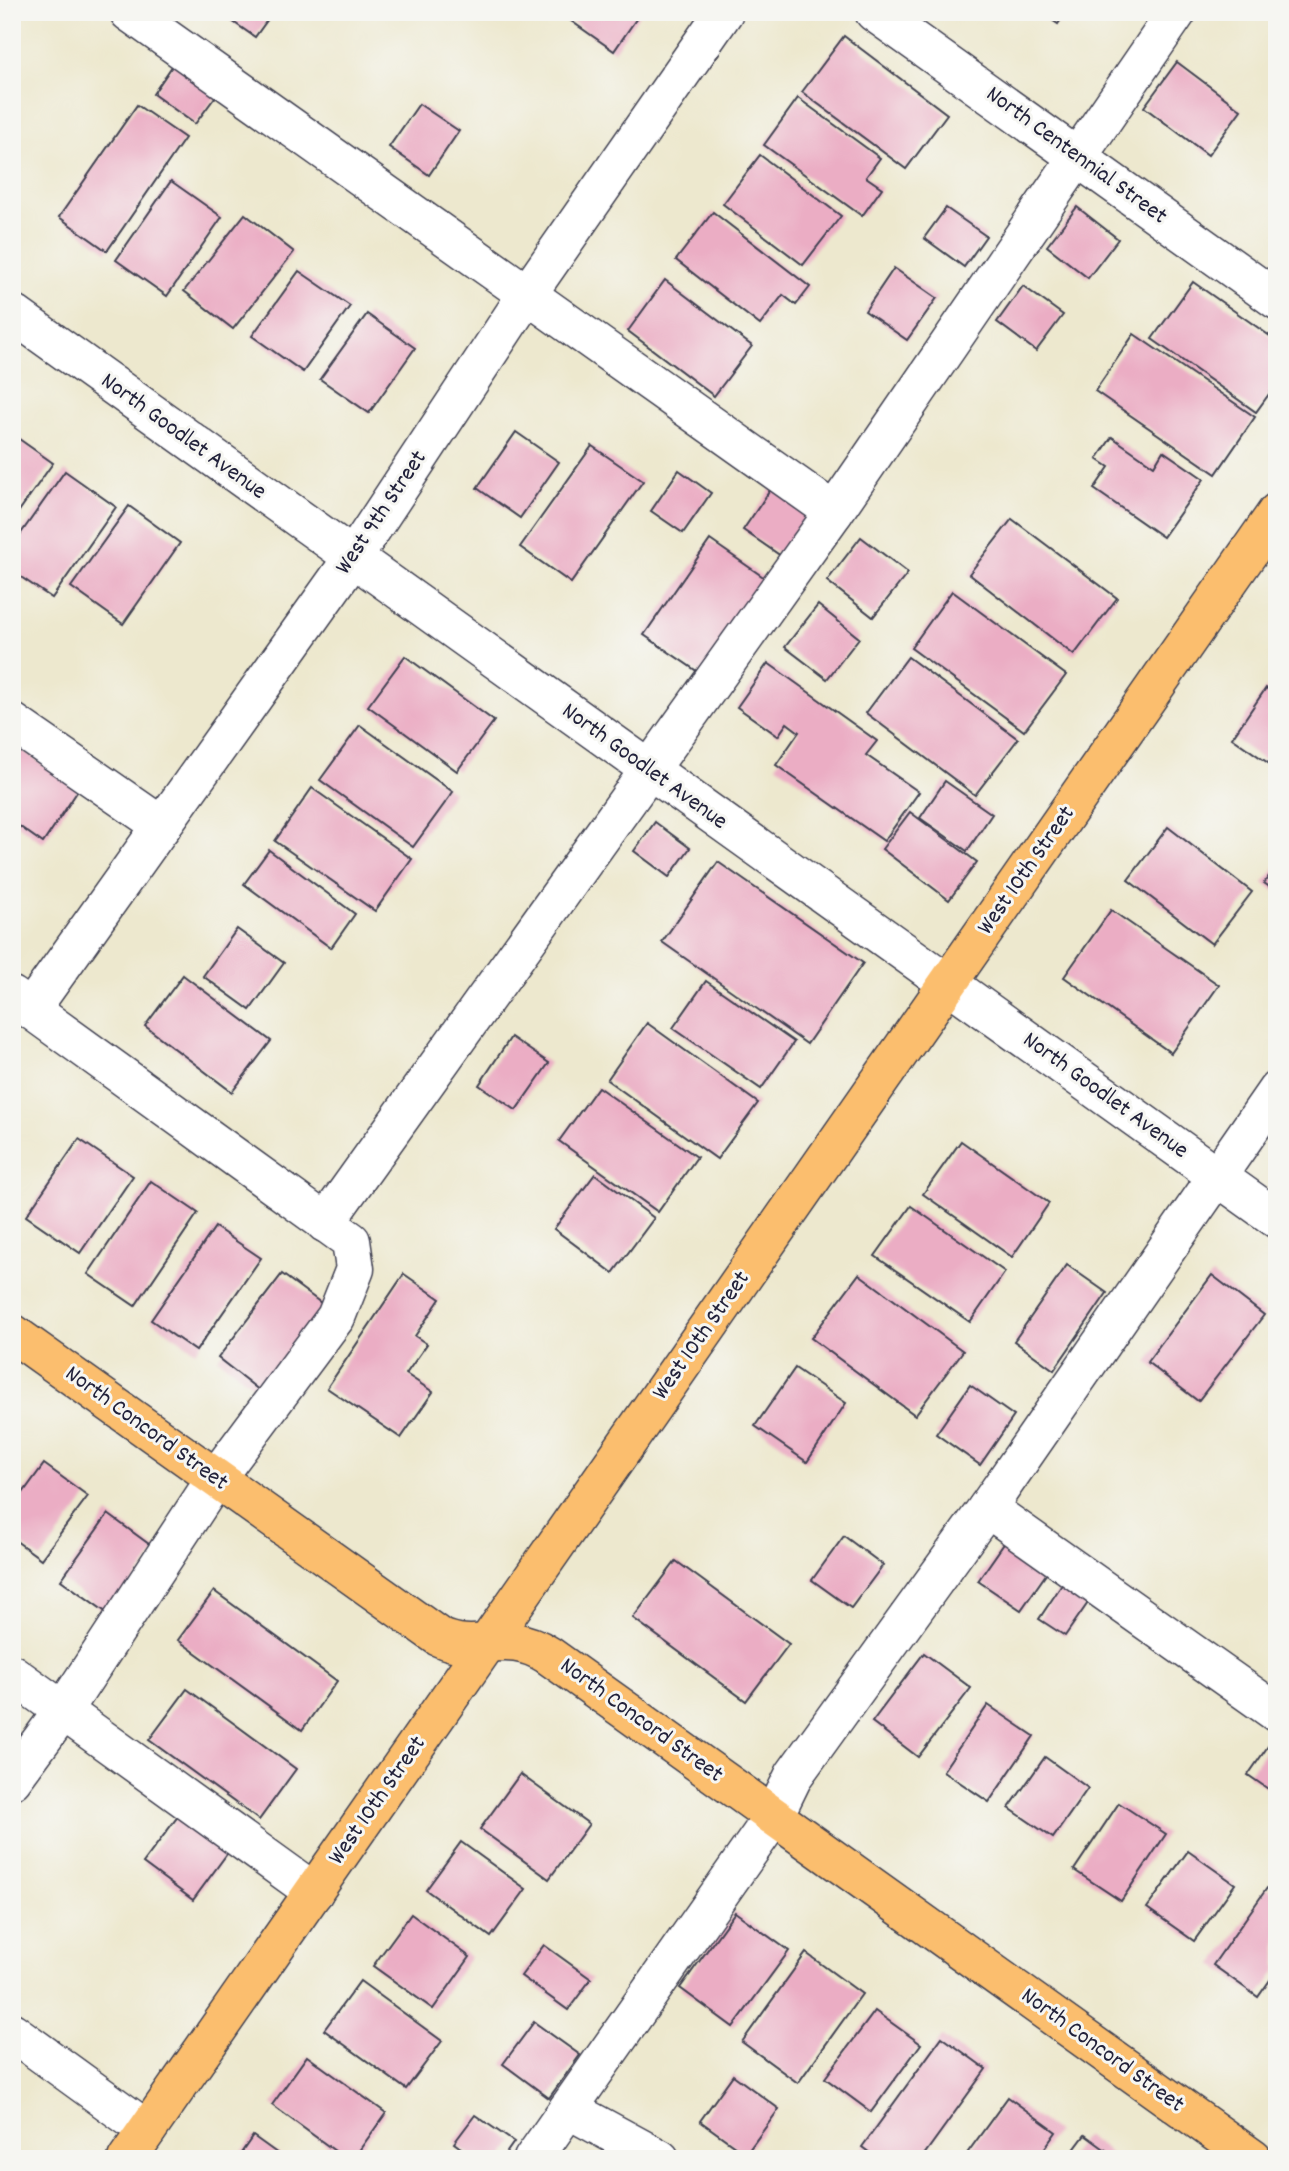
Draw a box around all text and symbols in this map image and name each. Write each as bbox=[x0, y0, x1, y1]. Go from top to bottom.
street label: North Centennial Street bbox=[978, 78, 1174, 234]
street label: North Goodlet Avenue bbox=[93, 365, 273, 509]
street label: West 9th Street bbox=[328, 444, 436, 582]
street label: North Goodlet Avenue bbox=[554, 695, 734, 839]
street label: West 10th Street bbox=[970, 799, 1084, 943]
street label: North Goodlet Avenue bbox=[1015, 1024, 1195, 1168]
street label: West 10th Street bbox=[645, 1264, 759, 1408]
street label: North Concord Street bbox=[57, 1358, 235, 1500]
street label: North Concord Street bbox=[552, 1650, 730, 1792]
street label: West 10th Street bbox=[321, 1729, 435, 1873]
street label: North Concord Street bbox=[1013, 1980, 1191, 2122]

